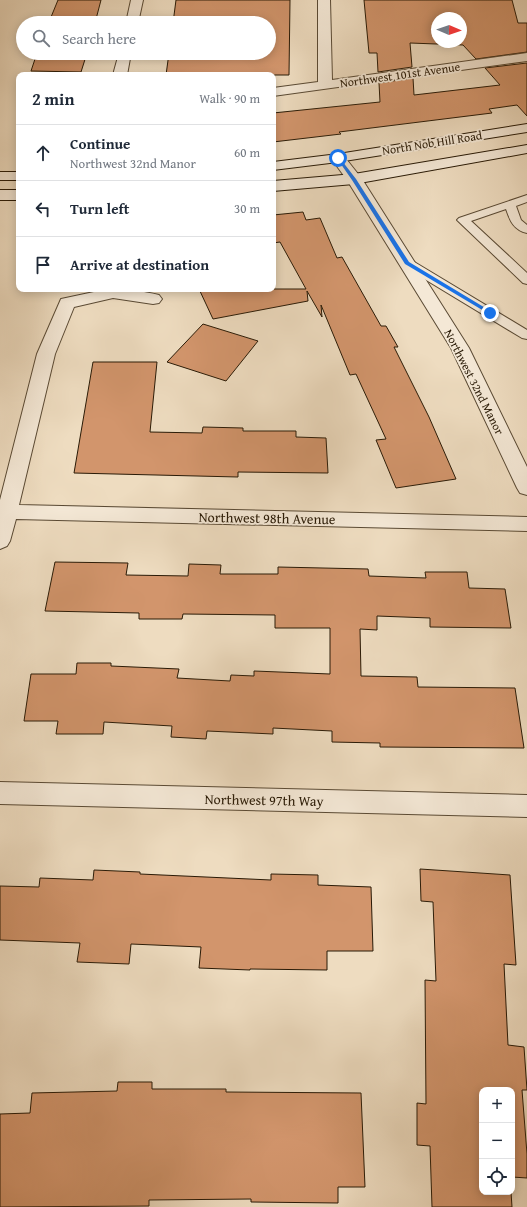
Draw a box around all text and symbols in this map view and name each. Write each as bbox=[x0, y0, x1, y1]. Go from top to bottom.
north arrow bbox=[431, 12, 467, 48]
search box bbox=[16, 16, 276, 60]
icon: search bbox=[30, 27, 52, 49]
text: Search here bbox=[62, 28, 136, 49]
street label: Northwest 101st Avenue bbox=[339, 58, 462, 91]
text: 2 min bbox=[32, 86, 74, 111]
text: Walk · 90 m bbox=[199, 89, 260, 108]
street label: North Nob Hill Road bbox=[381, 126, 484, 159]
text: Continue bbox=[70, 133, 131, 154]
icon: ahead bbox=[32, 142, 54, 164]
text: 60 m bbox=[234, 143, 260, 162]
route start bbox=[329, 149, 347, 167]
text: Northwest 32nd Manor bbox=[70, 154, 196, 173]
icon: left bbox=[32, 198, 54, 220]
text: Turn left bbox=[70, 198, 129, 219]
text: 30 m bbox=[234, 199, 260, 218]
icon: arrive bbox=[32, 254, 54, 276]
text: Arrive at destination bbox=[70, 254, 209, 275]
route end bbox=[481, 304, 499, 322]
street label: Northwest 32nd Manor bbox=[441, 326, 508, 437]
street label: Northwest 98th Avenue bbox=[198, 507, 336, 529]
street label: Northwest 97th Way bbox=[204, 789, 324, 811]
map controls bbox=[479, 1087, 515, 1195]
button: + bbox=[479, 1087, 515, 1123]
button: − bbox=[479, 1123, 515, 1159]
button: locate bbox=[479, 1159, 515, 1195]

